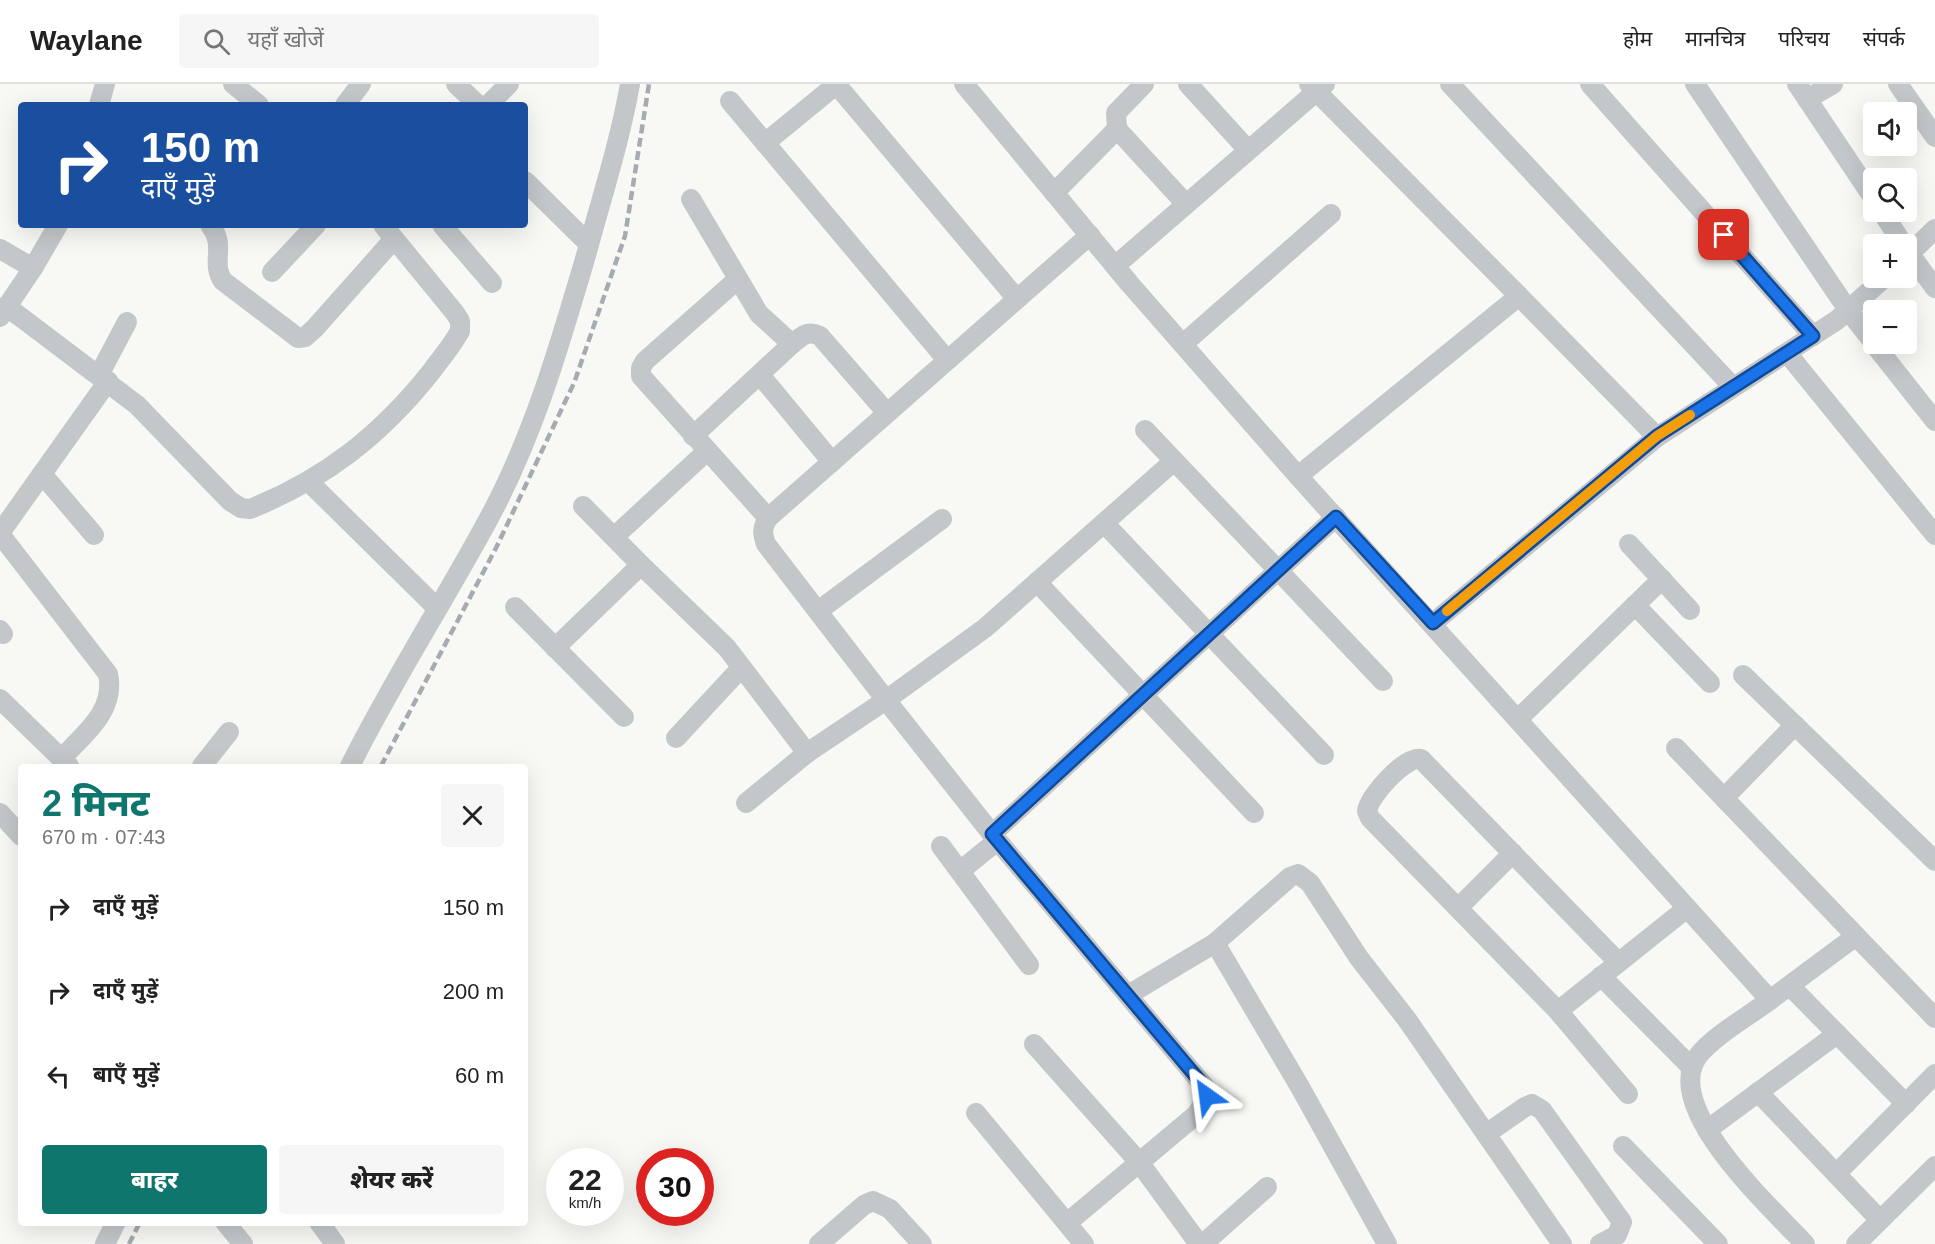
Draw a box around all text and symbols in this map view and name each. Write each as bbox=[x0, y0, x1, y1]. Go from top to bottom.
search box bbox=[179, 14, 599, 68]
text: Waylane bbox=[30, 25, 143, 56]
icon: search bbox=[200, 25, 233, 58]
text: यहाँ खोजें bbox=[248, 27, 324, 52]
text: होम bbox=[1623, 27, 1652, 50]
text: मानचित्र bbox=[1685, 27, 1745, 50]
text: परिचय bbox=[1778, 27, 1830, 50]
text: संपर्क bbox=[1863, 27, 1905, 50]
map controls bbox=[1863, 102, 1917, 354]
button: sound bbox=[1863, 102, 1917, 156]
text: 150 m bbox=[141, 124, 260, 171]
icon: right bbox=[42, 126, 120, 204]
button: search bbox=[1863, 168, 1917, 222]
text: दाएँ मुड़ें bbox=[141, 173, 215, 203]
pin bbox=[1698, 209, 1749, 260]
icon: arrive bbox=[1707, 218, 1740, 251]
button: + bbox=[1863, 234, 1917, 288]
button: − bbox=[1863, 300, 1917, 354]
text: 2 मिनट bbox=[42, 783, 150, 824]
button: close bbox=[441, 784, 504, 847]
text: 670 m · 07:43 bbox=[42, 826, 165, 848]
icon: right bbox=[42, 892, 75, 925]
text: दाएँ मुड़ें bbox=[93, 894, 158, 919]
text: 150 m bbox=[443, 895, 504, 920]
icon: right bbox=[42, 976, 75, 1009]
text: दाएँ मुड़ें bbox=[93, 978, 158, 1003]
text: 200 m bbox=[443, 979, 504, 1004]
icon: left bbox=[42, 1060, 75, 1093]
text: बाएँ मुड़ें bbox=[93, 1062, 159, 1087]
text: 60 m bbox=[455, 1063, 504, 1088]
position arrow bbox=[1175, 1064, 1239, 1128]
button: बाहर bbox=[42, 1145, 267, 1214]
button: शेयर करें bbox=[279, 1145, 504, 1214]
speed limit sign: 30 bbox=[636, 1148, 714, 1226]
text: 22 bbox=[568, 1163, 602, 1196]
text: km/h bbox=[569, 1194, 601, 1211]

